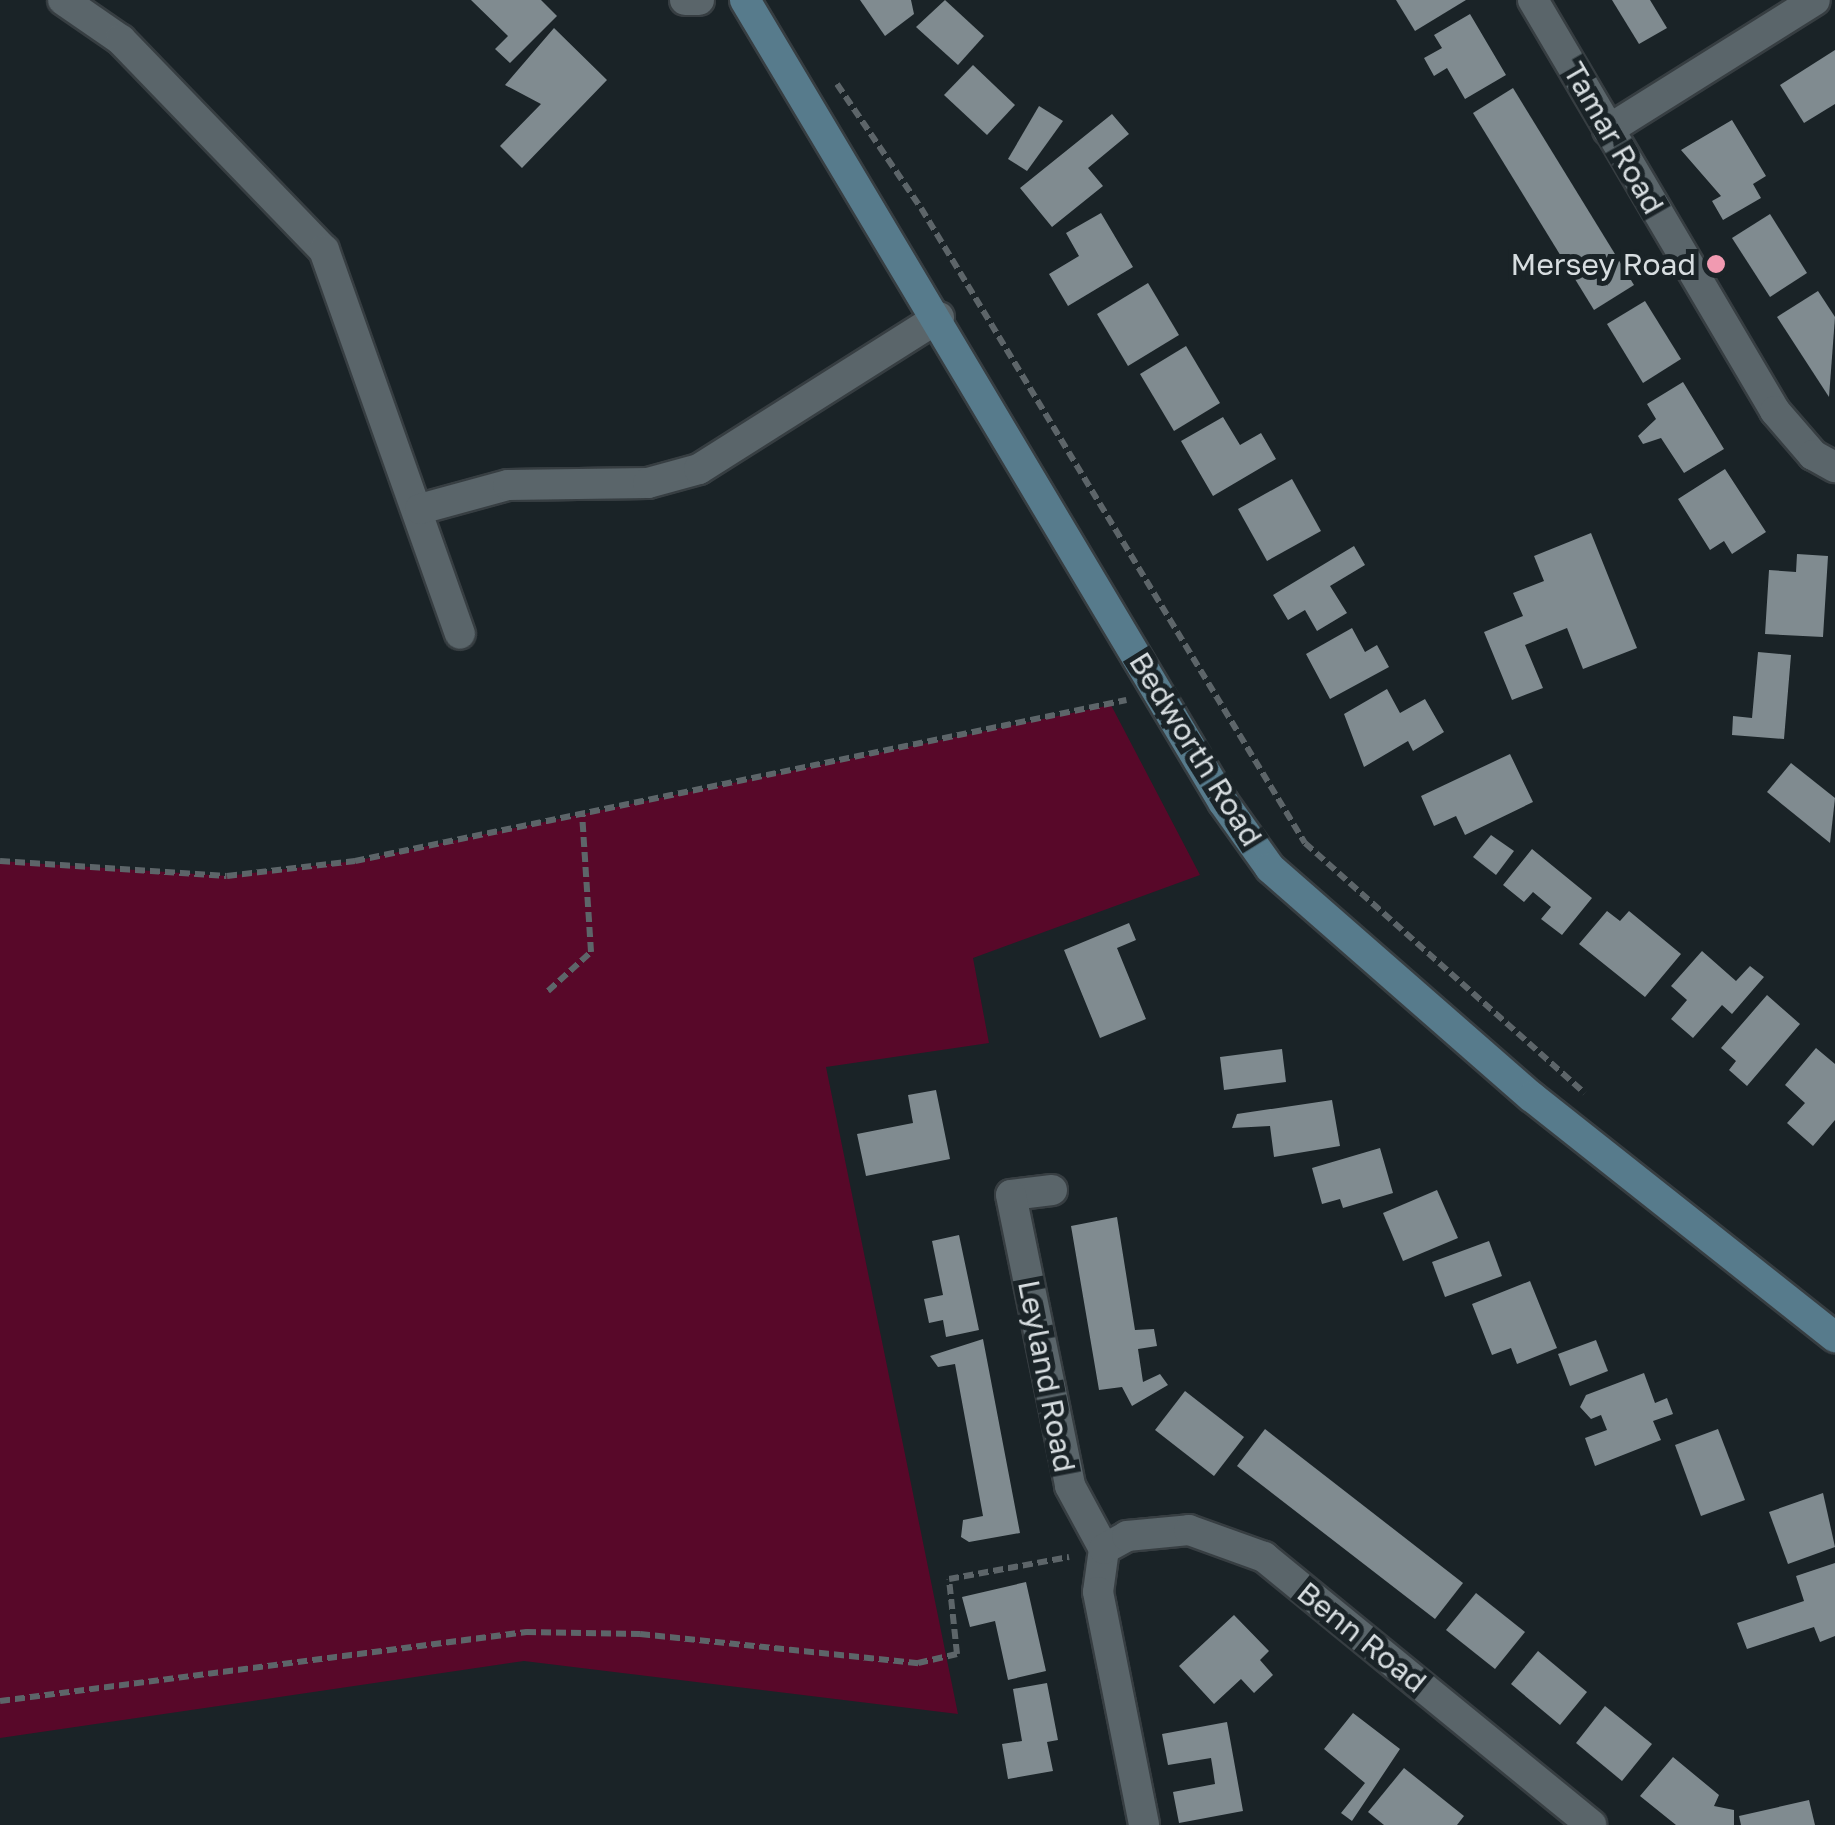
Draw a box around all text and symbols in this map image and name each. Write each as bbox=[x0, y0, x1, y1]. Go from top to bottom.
street label: Tamar Road bbox=[1556, 56, 1672, 220]
place label: Mersey Road bbox=[1511, 246, 1696, 282]
marker: Mersey Road bbox=[1705, 253, 1727, 275]
street label: Bedworth Road bbox=[1122, 645, 1270, 853]
street label: Leyland Road bbox=[1011, 1277, 1083, 1475]
street label: Benn Road bbox=[1290, 1574, 1434, 1700]

